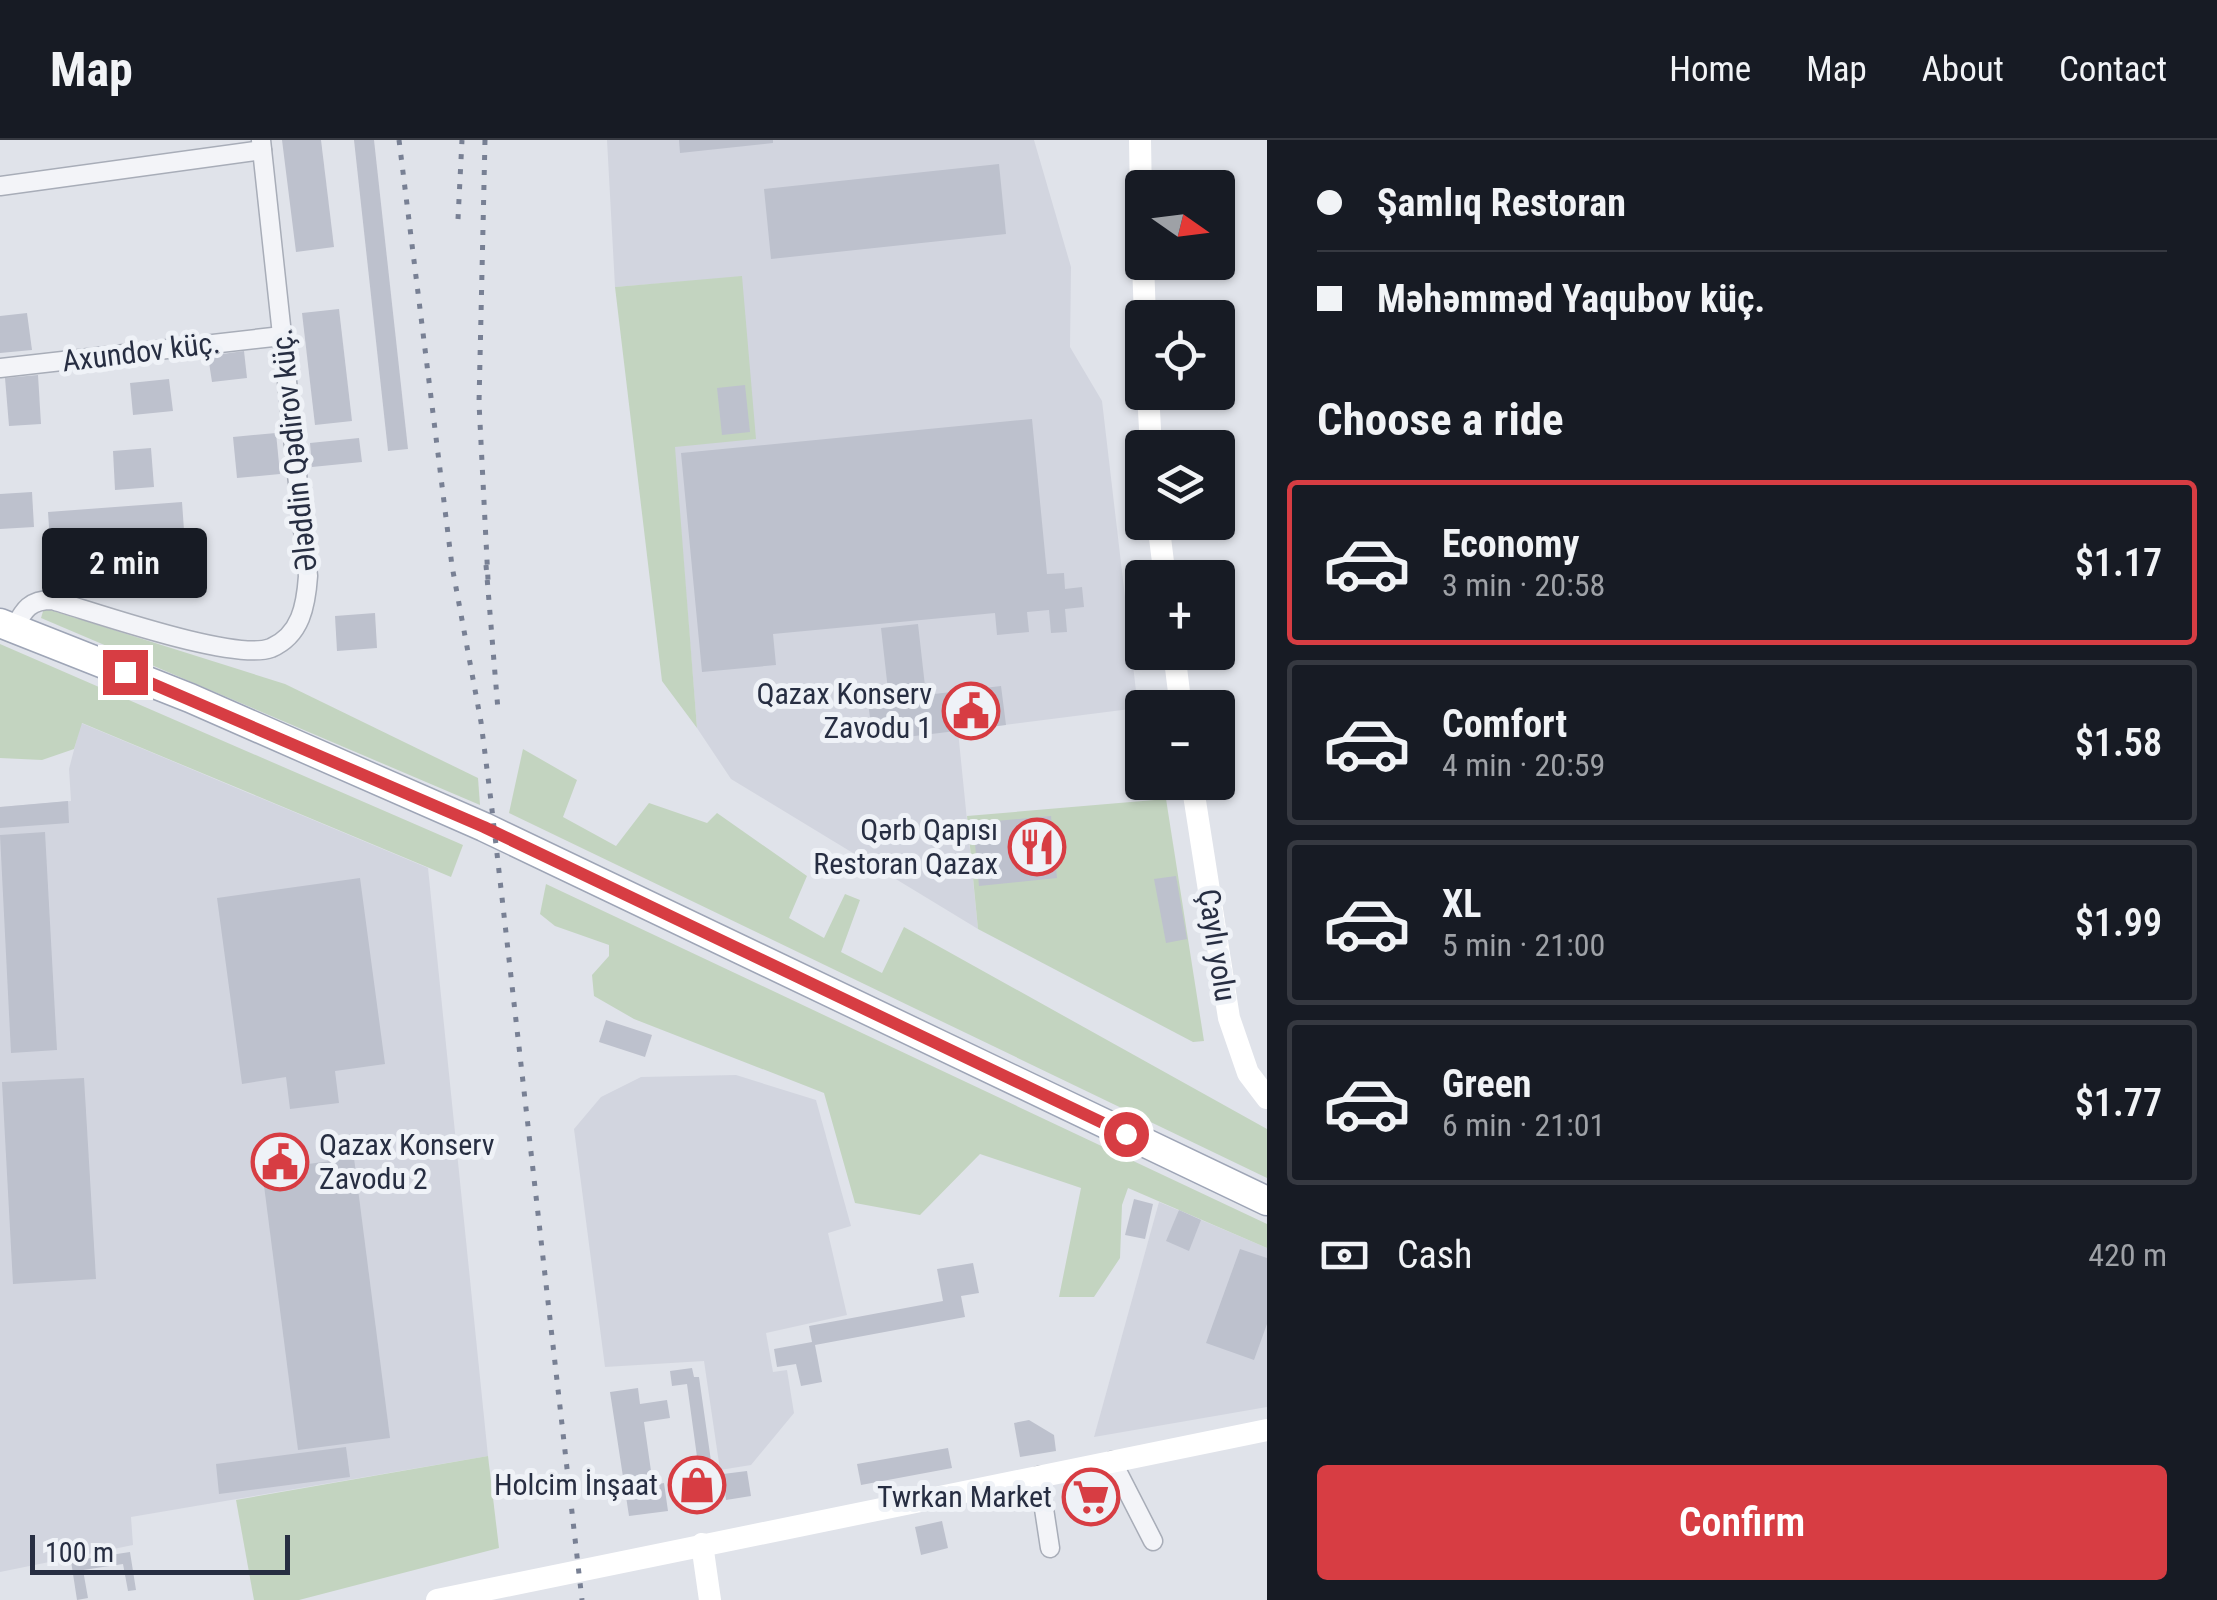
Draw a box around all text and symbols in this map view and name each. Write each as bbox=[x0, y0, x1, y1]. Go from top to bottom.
text: Map bbox=[50, 41, 133, 98]
text: Home bbox=[1669, 49, 1751, 90]
text: Map bbox=[1806, 49, 1867, 90]
text: About bbox=[1922, 49, 2004, 90]
text: Contact bbox=[2059, 49, 2167, 90]
north arrow bbox=[1125, 170, 1235, 280]
map controls bbox=[1125, 170, 1235, 800]
text: Şamlıq Restoran bbox=[1377, 181, 1626, 225]
text: Məhəmməd Yaqubov küç. bbox=[1377, 277, 1765, 321]
button: locate bbox=[1125, 300, 1235, 410]
street label: Axundov küç. bbox=[60, 324, 222, 379]
street label: Ələddin Qədirov küç. bbox=[263, 327, 324, 573]
text: Choose a ride bbox=[1317, 393, 1564, 446]
button: layers bbox=[1125, 430, 1235, 540]
icon: car bbox=[1322, 518, 1412, 608]
text: Economy bbox=[1442, 522, 1579, 566]
callout: 2 min bbox=[42, 527, 208, 597]
text: $1.17 bbox=[2075, 541, 2162, 585]
text: 2 min bbox=[89, 544, 160, 582]
button: + bbox=[1125, 560, 1235, 670]
text: 3 min · 20:58 bbox=[1442, 566, 1605, 604]
route end bbox=[103, 650, 148, 695]
place label: Qazax Konserv Zavodu 1 bbox=[756, 676, 932, 745]
public building icon: Qazax Konserv Zavodu 1 bbox=[941, 681, 1001, 741]
button: − bbox=[1125, 690, 1235, 800]
icon: car bbox=[1322, 698, 1412, 788]
text: Comfort bbox=[1442, 702, 1567, 746]
text: $1.58 bbox=[2075, 721, 2162, 765]
text: 4 min · 20:59 bbox=[1442, 746, 1605, 784]
place label: Qərb Qapısı Restoran Qazax bbox=[813, 812, 998, 881]
restaurant icon: Qərb Qapısı Restoran Qazax bbox=[1007, 817, 1067, 877]
icon: car bbox=[1322, 878, 1412, 968]
text: XL bbox=[1442, 882, 1481, 926]
street label: Çaylı yolu bbox=[1191, 886, 1244, 1004]
text: $1.99 bbox=[2075, 901, 2162, 945]
text: 5 min · 21:00 bbox=[1442, 926, 1605, 964]
icon: car bbox=[1322, 1058, 1412, 1148]
text: Green bbox=[1442, 1062, 1532, 1106]
text: $1.77 bbox=[2075, 1081, 2162, 1125]
text: 6 min · 21:01 bbox=[1442, 1106, 1605, 1144]
route start bbox=[1104, 1112, 1149, 1157]
place label: Qazax Konserv Zavodu 2 bbox=[319, 1127, 495, 1196]
public building icon: Qazax Konserv Zavodu 2 bbox=[250, 1132, 310, 1192]
icon: cash bbox=[1317, 1228, 1372, 1283]
text: Cash bbox=[1397, 1233, 1472, 1277]
text: 420 m bbox=[2088, 1236, 2167, 1274]
shop icon: Holcim İnşaat bbox=[667, 1455, 727, 1515]
button: Confirm bbox=[1317, 1465, 2167, 1580]
place label: Holcim İnşaat bbox=[494, 1467, 658, 1502]
supermarket icon: Twrkan Market bbox=[1061, 1467, 1121, 1527]
place label: Twrkan Market bbox=[877, 1479, 1052, 1514]
scale bar bbox=[30, 1530, 290, 1574]
text: 100 m bbox=[45, 1536, 114, 1569]

